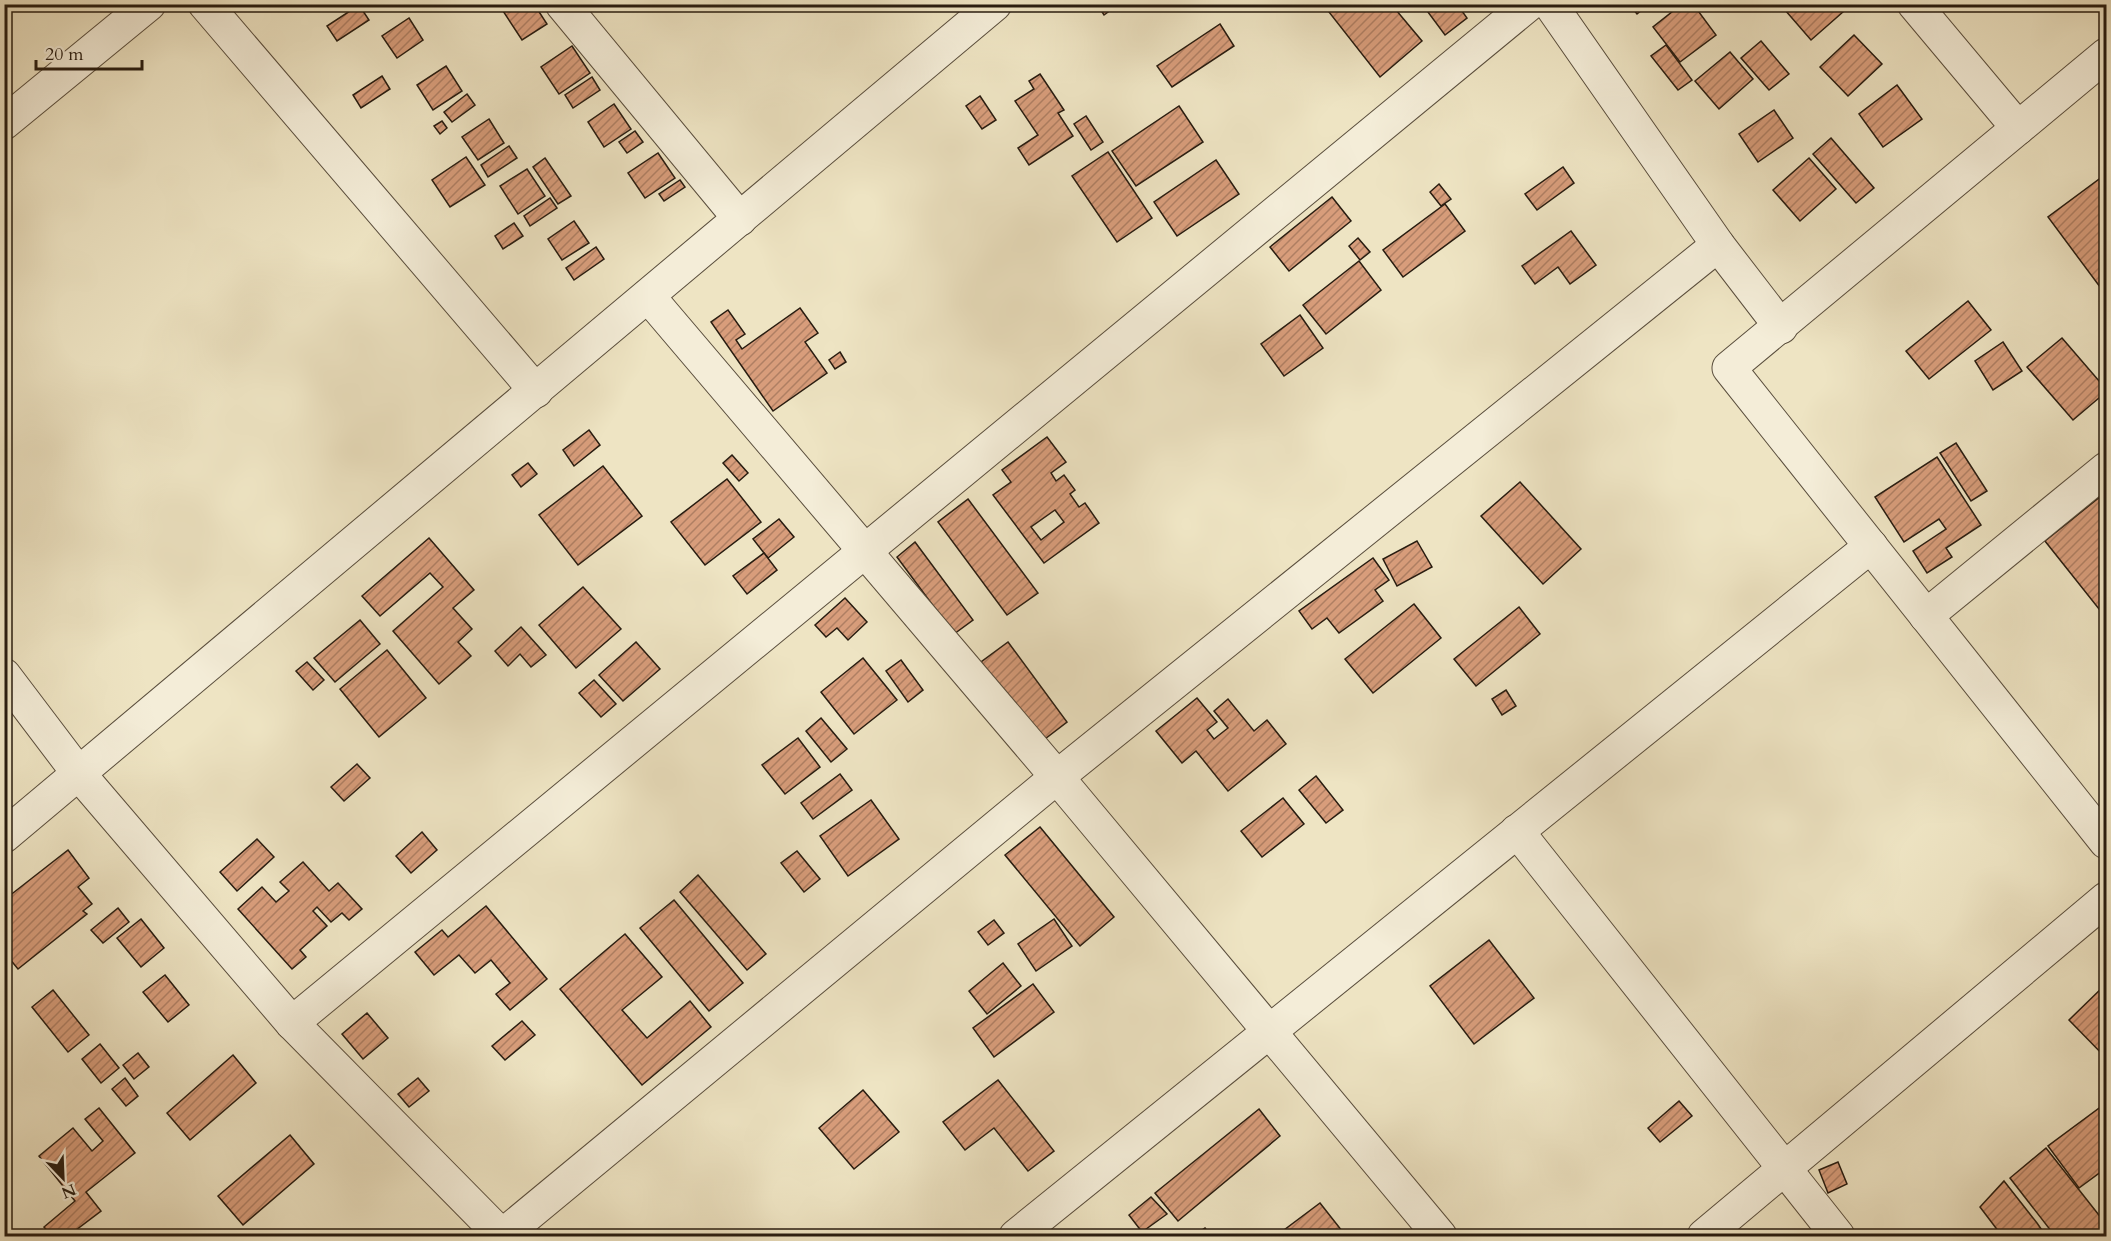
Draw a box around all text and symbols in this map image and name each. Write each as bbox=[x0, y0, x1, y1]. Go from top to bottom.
scale bar bbox=[36, 33, 142, 71]
text: 20 m bbox=[45, 42, 84, 67]
north arrow bbox=[33, 1148, 93, 1208]
text: N bbox=[58, 1178, 79, 1204]

